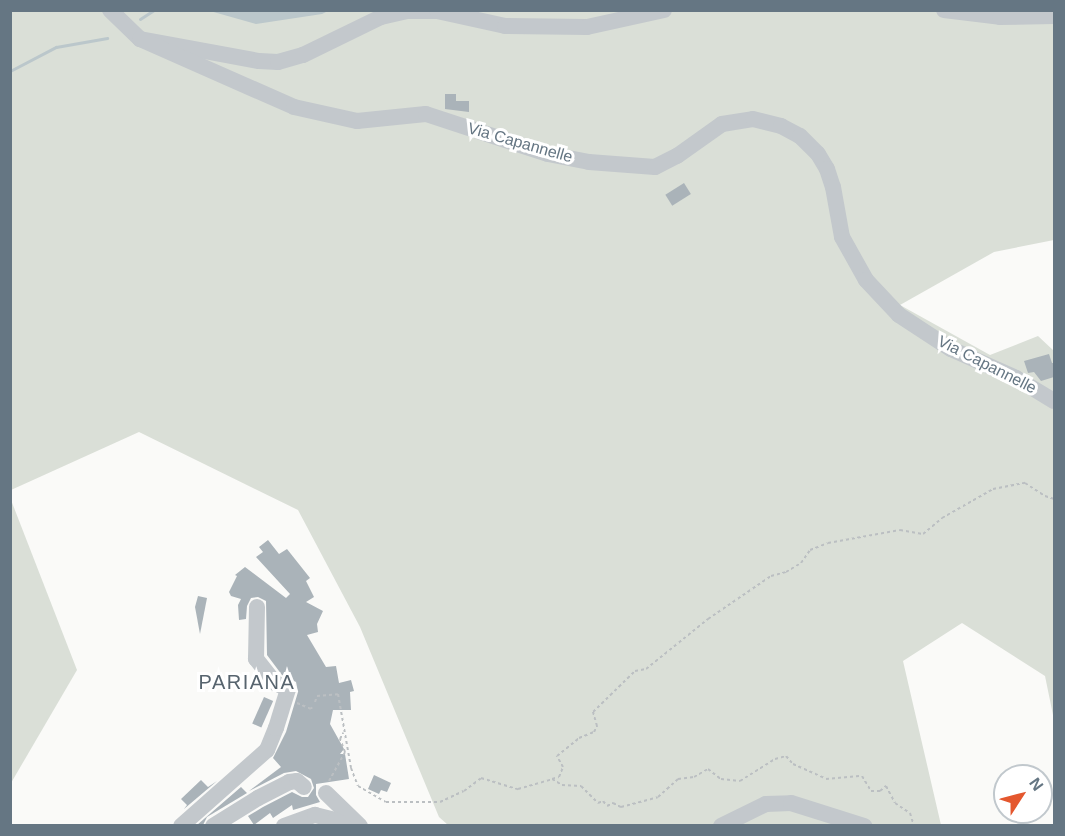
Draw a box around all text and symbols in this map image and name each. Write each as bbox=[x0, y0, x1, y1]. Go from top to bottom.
street label: Via Capannelle bbox=[465, 119, 575, 167]
street label: Via Capannelle bbox=[934, 332, 1040, 398]
district label: PARIANA bbox=[199, 670, 295, 694]
north arrow bbox=[993, 764, 1053, 824]
text: N bbox=[1026, 775, 1047, 794]

